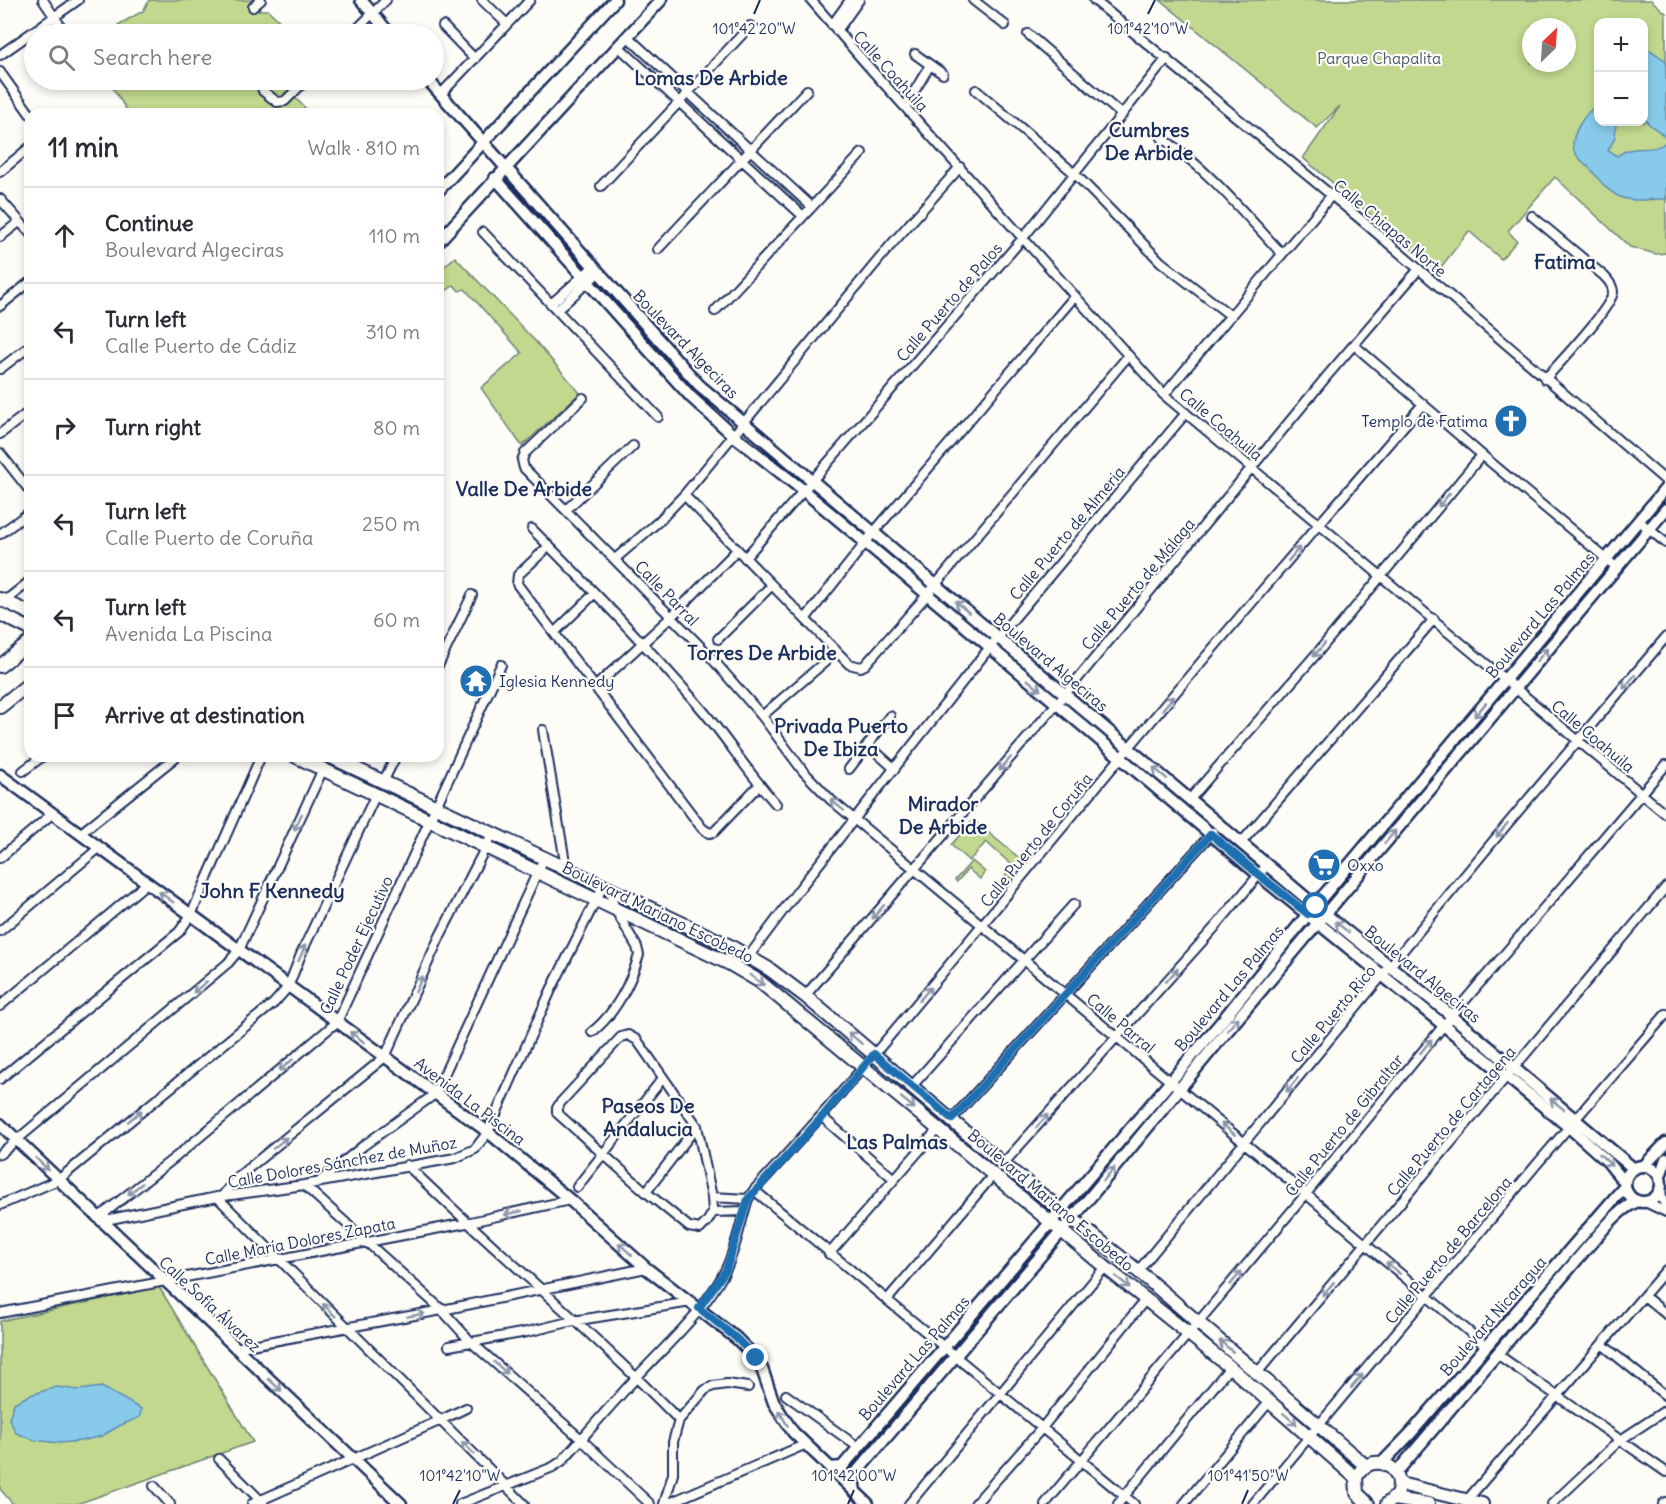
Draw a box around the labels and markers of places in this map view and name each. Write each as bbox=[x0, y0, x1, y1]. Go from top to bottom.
church icon: Templo de Fatima bbox=[1493, 403, 1529, 439]
place label: Templo de Fatima bbox=[1361, 411, 1488, 431]
temple icon: Iglesia Kennedy bbox=[458, 663, 494, 699]
place label: Iglesia Kennedy bbox=[499, 671, 614, 691]
supermarket icon: Oxxo bbox=[1306, 847, 1342, 883]
place label: Oxxo bbox=[1347, 855, 1384, 875]

